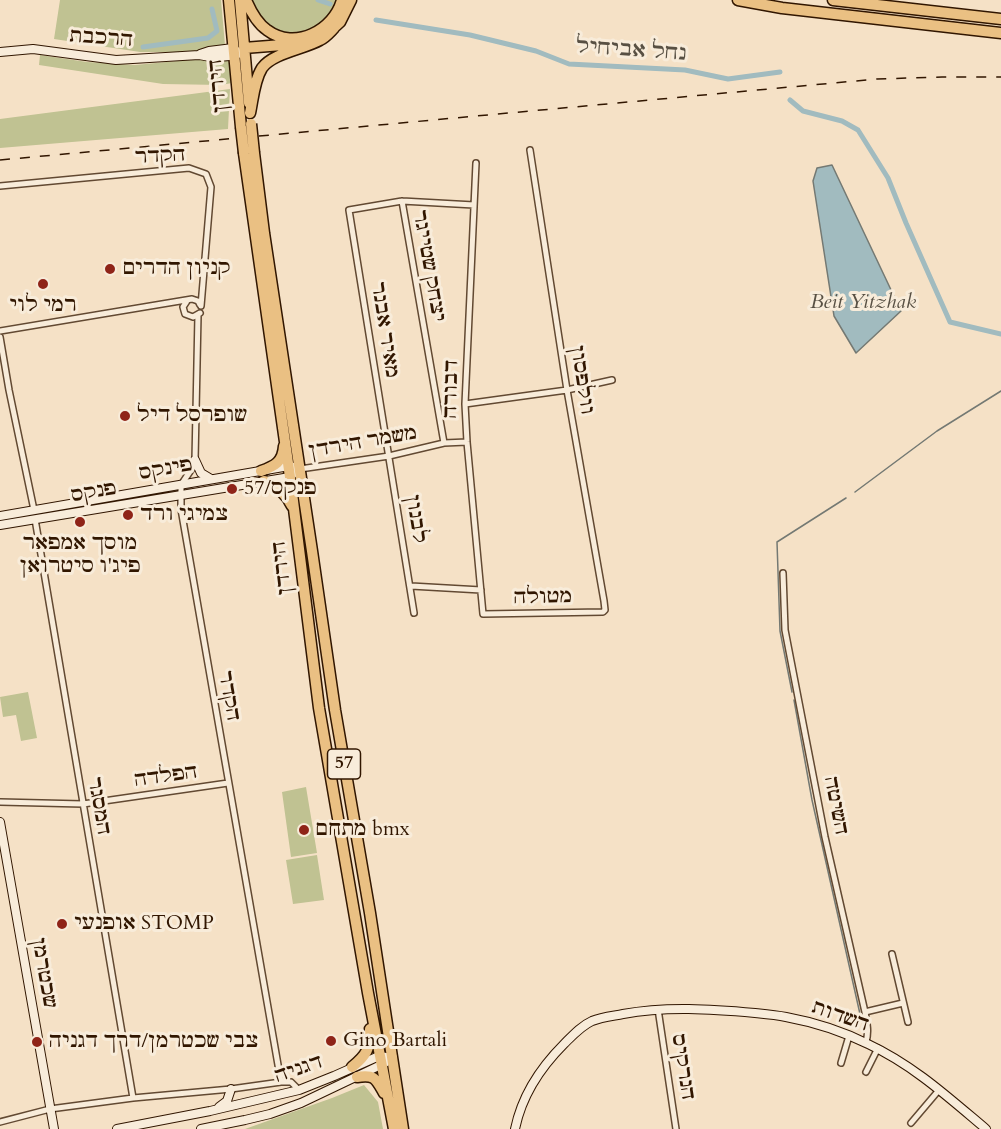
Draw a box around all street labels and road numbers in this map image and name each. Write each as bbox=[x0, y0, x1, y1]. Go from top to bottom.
street label: הרכבת bbox=[69, 25, 133, 53]
street label: הירדן bbox=[204, 58, 234, 114]
street label: הקדר bbox=[134, 144, 186, 170]
street label: יצחק שטייגר bbox=[406, 208, 450, 324]
street label: מאיר אבנר bbox=[365, 280, 403, 380]
street label: וולפסון bbox=[564, 344, 598, 416]
street label: דבורה bbox=[439, 359, 465, 419]
street label: משמר הירדן bbox=[307, 422, 419, 464]
street label: פינקס bbox=[137, 454, 195, 486]
street label: פנקס bbox=[69, 477, 119, 509]
street label: לבנון bbox=[399, 493, 431, 545]
street label: הירדן bbox=[268, 540, 298, 596]
street label: מטולה bbox=[513, 585, 573, 611]
street label: הקדר bbox=[212, 669, 244, 723]
road number: 57 bbox=[328, 749, 360, 779]
street label: הפלדה bbox=[133, 761, 199, 793]
street label: המסגר bbox=[81, 775, 115, 837]
street label: השיטה bbox=[818, 775, 852, 837]
street label: שכטרמן bbox=[25, 936, 61, 1010]
street label: השדות bbox=[808, 996, 872, 1038]
street label: הנרקיס bbox=[665, 1032, 699, 1102]
street label: דגניה bbox=[272, 1051, 326, 1089]

